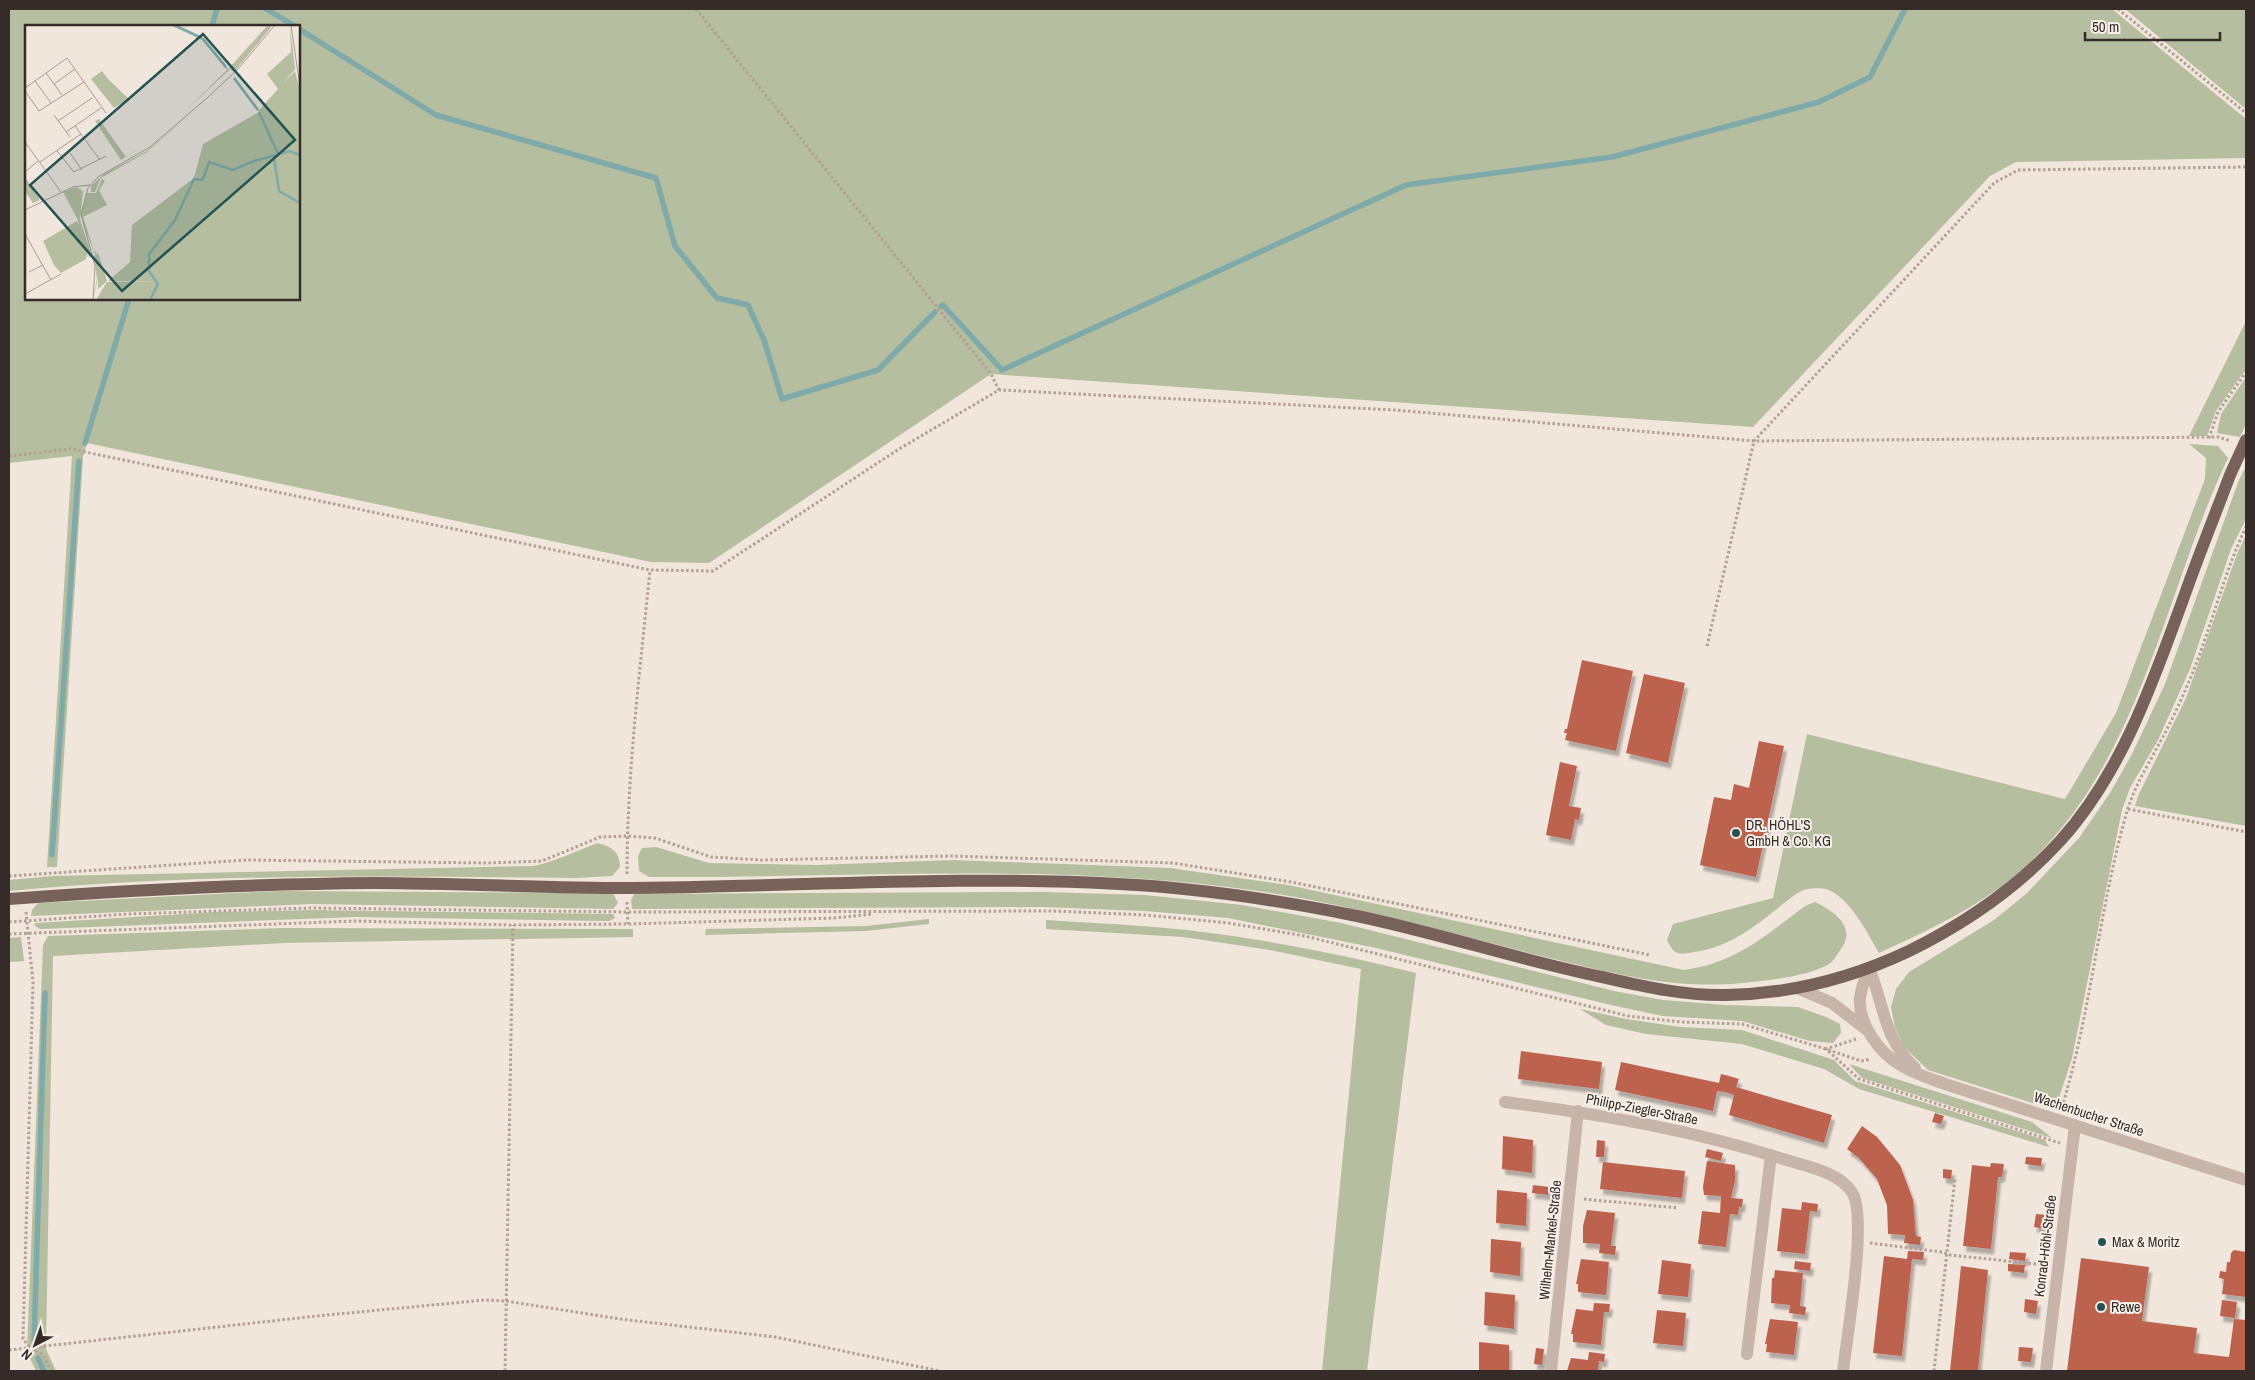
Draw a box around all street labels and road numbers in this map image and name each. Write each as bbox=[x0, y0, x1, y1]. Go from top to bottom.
street label: Wachenbucher Straße bbox=[2032, 1088, 2146, 1140]
street label: Philipp-Ziegler-Straße bbox=[1585, 1089, 1699, 1129]
street label: Wilhelm-Mankel-Straße bbox=[1535, 1179, 1565, 1301]
street label: Konrad-Höhl-Straße bbox=[2030, 1194, 2060, 1298]

